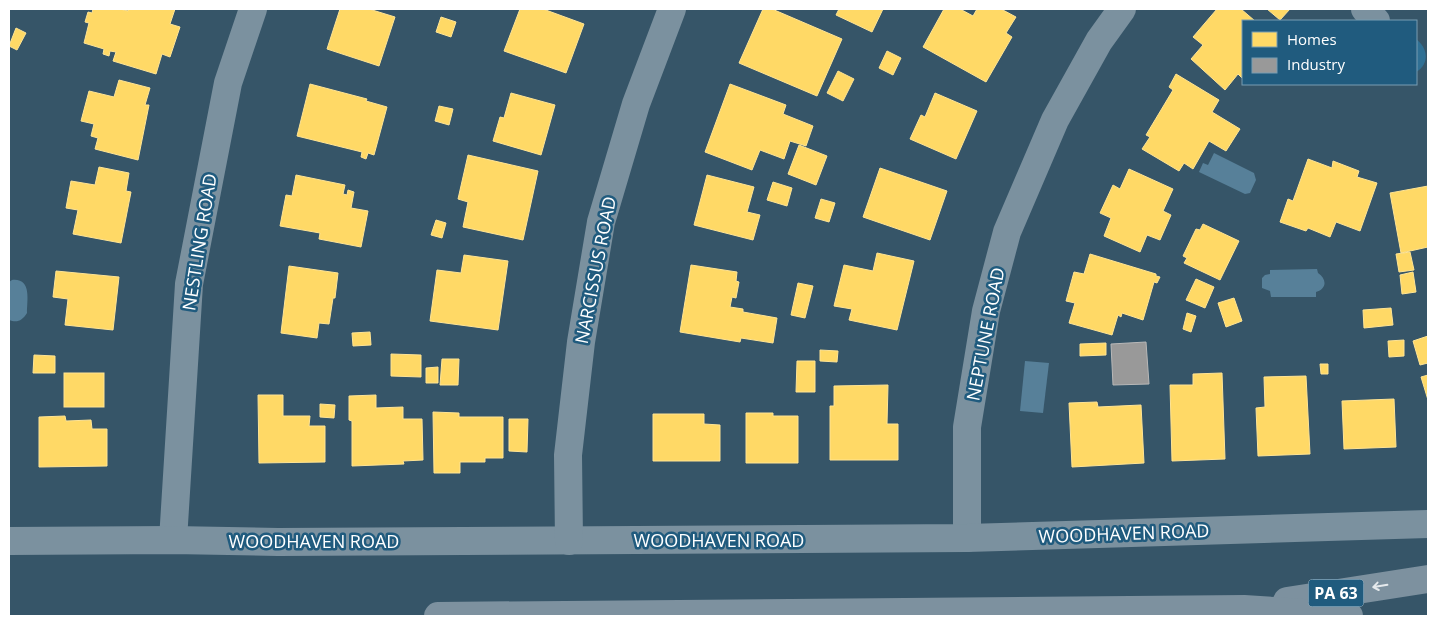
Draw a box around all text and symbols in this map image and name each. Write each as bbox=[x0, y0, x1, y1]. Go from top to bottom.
legend bbox=[1242, 20, 1417, 85]
text: Homes bbox=[1287, 29, 1337, 49]
text: Industry bbox=[1287, 54, 1345, 74]
street label: NESTLING ROAD bbox=[176, 172, 222, 312]
street label: NARCISSUS ROAD bbox=[569, 194, 621, 346]
street label: NEPTUNE ROAD bbox=[960, 265, 1010, 403]
street label: WOODHAVEN ROAD bbox=[1038, 518, 1210, 548]
street label: WOODHAVEN ROAD bbox=[634, 528, 804, 552]
street label: WOODHAVEN ROAD bbox=[229, 529, 399, 553]
road number: PA 63 bbox=[1308, 580, 1364, 606]
one-way arrow bbox=[1372, 581, 1388, 591]

